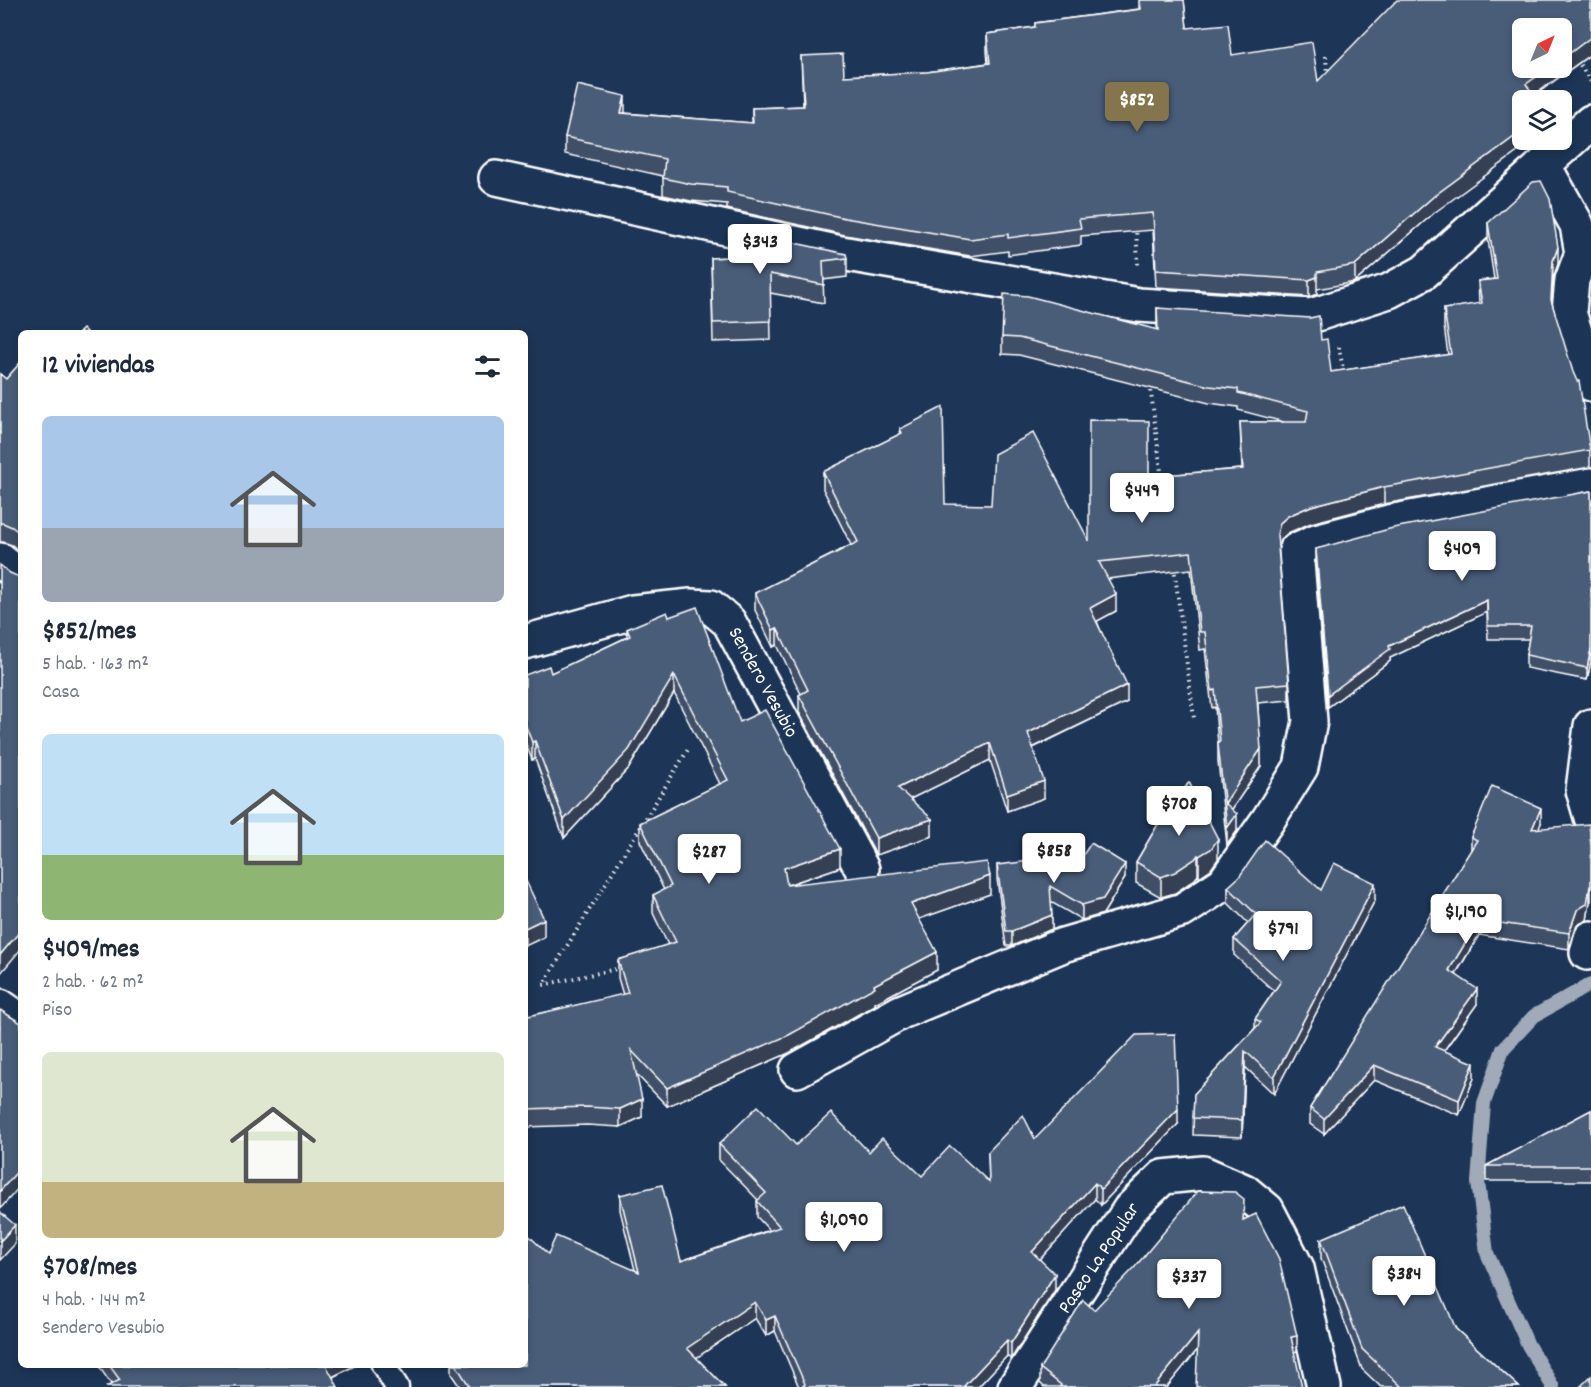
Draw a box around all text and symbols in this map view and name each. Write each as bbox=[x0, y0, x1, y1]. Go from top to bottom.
north arrow bbox=[1512, 18, 1572, 78]
map controls bbox=[1512, 18, 1572, 150]
pin: $852 bbox=[1101, 82, 1173, 133]
text: $852 bbox=[1119, 87, 1155, 115]
button: layers bbox=[1512, 90, 1572, 150]
pin: $343 bbox=[724, 224, 796, 275]
text: $343 bbox=[742, 229, 778, 257]
text: 12 viviendas bbox=[42, 348, 155, 385]
icon: filters bbox=[471, 350, 504, 383]
icon: home bbox=[219, 455, 327, 563]
pin: $449 bbox=[1106, 473, 1178, 524]
text: $449 bbox=[1124, 478, 1160, 506]
pin: $409 bbox=[1426, 531, 1498, 582]
text: $409 bbox=[1443, 536, 1481, 564]
text: $852/mes bbox=[42, 614, 137, 651]
street label: Sendero Vesubio bbox=[720, 623, 804, 743]
text: 5 hab. · 163 m² bbox=[42, 651, 149, 679]
text: Casa bbox=[42, 679, 79, 707]
icon: home bbox=[219, 773, 327, 881]
pin: $708 bbox=[1143, 786, 1215, 837]
text: $708 bbox=[1161, 791, 1197, 819]
pin: $858 bbox=[1018, 833, 1090, 884]
pin: $287 bbox=[673, 834, 745, 885]
text: $858 bbox=[1036, 838, 1072, 866]
text: $287 bbox=[692, 839, 726, 867]
pin: $1,190 bbox=[1417, 894, 1515, 945]
text: $1,190 bbox=[1445, 899, 1487, 927]
pin: $791 bbox=[1247, 911, 1319, 962]
text: $791 bbox=[1267, 916, 1299, 944]
text: $409/mes bbox=[42, 932, 140, 969]
text: 2 hab. · 62 m² bbox=[42, 969, 144, 997]
text: Piso bbox=[42, 997, 72, 1025]
icon: home bbox=[219, 1091, 327, 1199]
street label: Paseo La Popular bbox=[1052, 1197, 1148, 1320]
pin: $1,090 bbox=[795, 1202, 893, 1253]
text: $1,090 bbox=[819, 1207, 869, 1235]
text: $708/mes bbox=[42, 1250, 137, 1287]
pin: $384 bbox=[1368, 1256, 1440, 1307]
pin: $337 bbox=[1153, 1259, 1225, 1310]
text: $384 bbox=[1386, 1261, 1422, 1289]
text: $337 bbox=[1171, 1264, 1207, 1292]
text: 4 hab. · 144 m² bbox=[42, 1287, 146, 1315]
text: Sendero Vesubio bbox=[42, 1315, 165, 1343]

